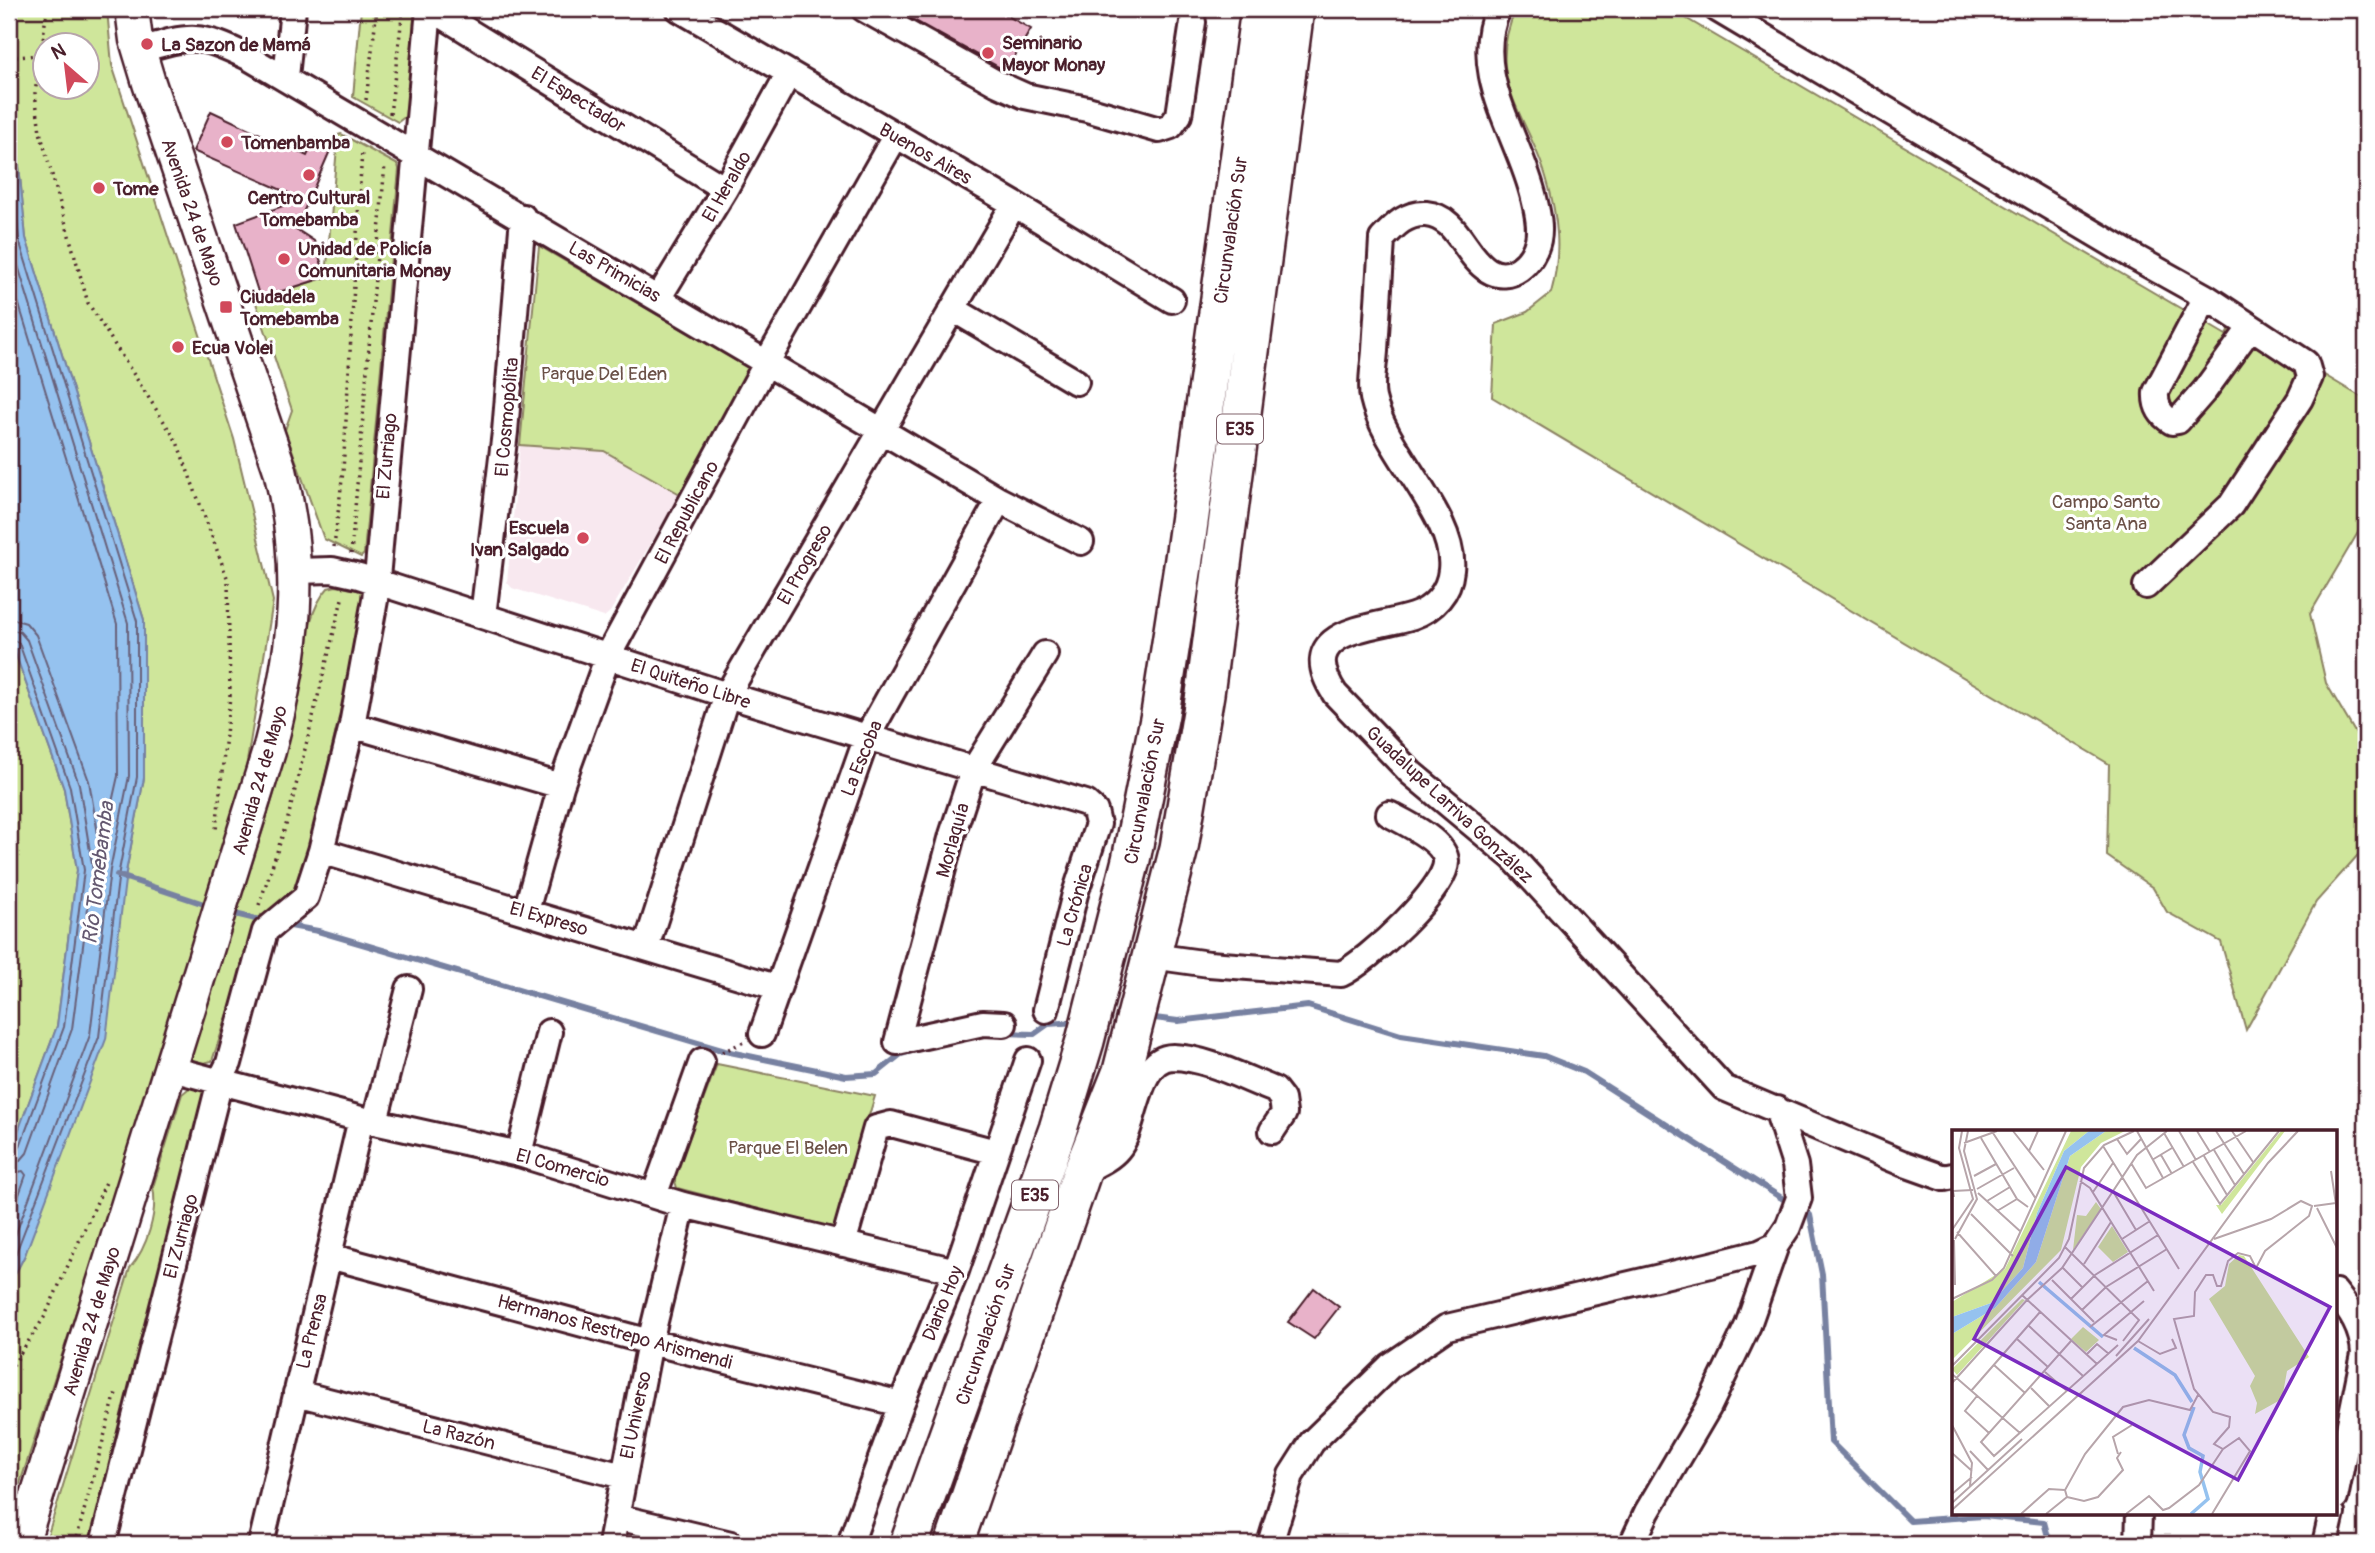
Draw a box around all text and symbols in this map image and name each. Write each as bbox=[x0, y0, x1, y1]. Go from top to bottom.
place label: Seminario Mayor Monay bbox=[1002, 31, 1106, 77]
north arrow bbox=[32, 32, 102, 102]
place label: La Sazon de Mamá bbox=[161, 33, 311, 57]
marker: La Sazon de Mamá bbox=[139, 36, 155, 52]
text: N bbox=[47, 38, 70, 65]
marker: Seminario Mayor Monay bbox=[980, 45, 996, 61]
street label: El Espectador bbox=[527, 61, 631, 139]
street label: Buenos Aires bbox=[875, 118, 977, 190]
place label: Tomenbamba bbox=[240, 131, 350, 155]
marker: Tomenbamba bbox=[219, 134, 235, 150]
street label: Avenida 24 de Mayo bbox=[156, 135, 229, 289]
street label: El Heraldo bbox=[697, 147, 757, 226]
street label: Circunvalación Sur bbox=[1209, 155, 1253, 305]
marker: Centro Cultural Tomebamba bbox=[301, 167, 317, 183]
place label: Tome bbox=[112, 177, 159, 201]
marker: Tome bbox=[91, 180, 107, 196]
place label: Centro Cultural Tomebamba bbox=[248, 186, 370, 232]
street label: Las Primicias bbox=[564, 236, 665, 308]
place label: Unidad de Policía Comunitaria Monay bbox=[298, 237, 452, 283]
marker: Unidad de Policía Comunitaria Monay bbox=[276, 251, 292, 267]
place label: Ciudadela Tomebamba bbox=[239, 285, 339, 331]
marker: Ciudadela Tomebamba bbox=[218, 299, 234, 315]
place label: Ecua Volei bbox=[192, 336, 274, 360]
marker: Ecua Volei bbox=[170, 339, 186, 355]
street label: El Cosmopólita bbox=[490, 356, 524, 478]
park label: Parque Del Eden bbox=[541, 362, 667, 386]
street label: El Zurriago bbox=[371, 412, 403, 500]
road number: E35 bbox=[1217, 414, 1263, 444]
street label: El Republicano bbox=[650, 457, 724, 568]
park label: Campo Santo Santa Ana bbox=[2052, 490, 2160, 536]
place label: Escuela Ivan Salgado bbox=[470, 516, 570, 562]
street label: El Progreso bbox=[772, 520, 838, 609]
marker: Escuela Ivan Salgado bbox=[575, 530, 591, 546]
street label: El Quiteño Libre bbox=[628, 653, 754, 715]
street label: Avenida 24 de Mayo bbox=[227, 703, 293, 858]
street label: Circunvalación Sur bbox=[1119, 716, 1171, 866]
street label: La Escoba bbox=[836, 717, 888, 800]
street label: Guadalupe Larriva González bbox=[1361, 721, 1538, 889]
water label: Río Tomebamba bbox=[76, 799, 121, 946]
street label: Morlaquía bbox=[931, 800, 975, 880]
street label: La Crónica bbox=[1052, 861, 1098, 950]
street label: El Expreso bbox=[507, 896, 591, 942]
inset map bbox=[1952, 1130, 2336, 1514]
park label: Parque El Belen bbox=[728, 1136, 848, 1160]
street label: El Comercio bbox=[513, 1143, 612, 1193]
road number: E35 bbox=[1012, 1180, 1058, 1210]
street label: El Zurriago bbox=[158, 1191, 204, 1281]
street label: Avenida 24 de Mayo bbox=[58, 1244, 126, 1399]
street label: Circunvalación Sur bbox=[950, 1260, 1022, 1408]
street label: Diario Hoy bbox=[917, 1262, 969, 1344]
street label: Hermanos Restrepo Arismendi bbox=[495, 1289, 735, 1375]
street label: La Prensa bbox=[291, 1291, 333, 1371]
street label: El Universo bbox=[615, 1369, 657, 1461]
street label: La Razón bbox=[420, 1414, 498, 1456]

